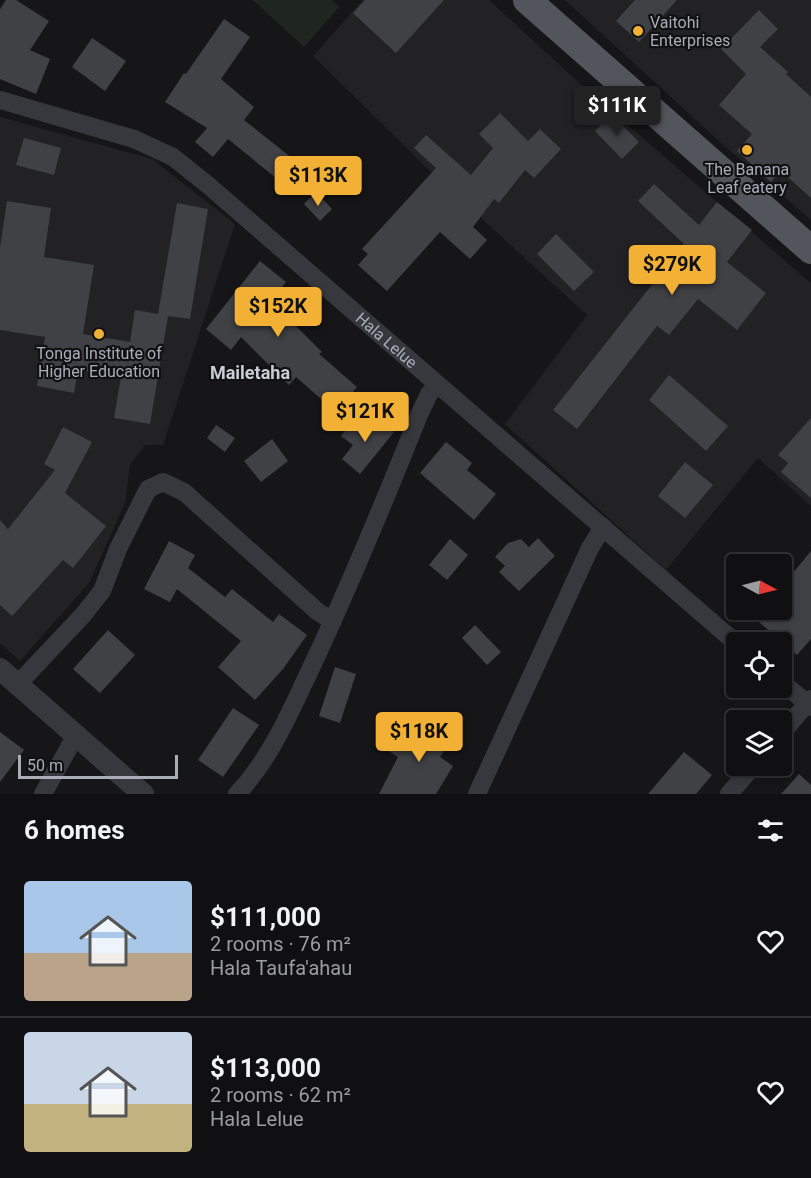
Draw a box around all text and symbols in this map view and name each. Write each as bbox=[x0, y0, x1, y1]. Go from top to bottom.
place label: Vaitohi Enterprises bbox=[650, 13, 730, 50]
marker: Vaitohi Enterprises bbox=[631, 24, 645, 38]
pin: $111K bbox=[575, 86, 659, 137]
text: $111K bbox=[588, 93, 646, 117]
marker: The Banana Leaf eatery bbox=[740, 143, 754, 157]
pin: $113K bbox=[276, 156, 360, 207]
place label: The Banana Leaf eatery bbox=[705, 160, 789, 197]
text: $113K bbox=[289, 163, 347, 187]
pin: $279K bbox=[630, 245, 714, 296]
text: $279K bbox=[643, 252, 701, 276]
pin: $152K bbox=[236, 287, 320, 338]
text: $152K bbox=[249, 294, 307, 318]
street label: Hala Lelue bbox=[352, 309, 421, 372]
marker: Tonga Institute of Higher Education bbox=[92, 327, 106, 341]
place label: Tonga Institute of Higher Education bbox=[36, 344, 162, 381]
district label: Mailetaha bbox=[210, 362, 290, 383]
pin: $121K bbox=[323, 392, 407, 443]
text: $121K bbox=[336, 399, 394, 423]
north arrow bbox=[726, 554, 792, 620]
map controls bbox=[726, 554, 792, 776]
button: locate bbox=[726, 632, 792, 698]
button: layers bbox=[726, 710, 792, 776]
pin: $118K bbox=[377, 712, 461, 763]
text: $118K bbox=[390, 719, 448, 743]
scale bar bbox=[18, 752, 178, 780]
text: 50 m bbox=[27, 756, 63, 775]
icon: filters bbox=[754, 814, 787, 847]
text: 6 homes bbox=[24, 815, 125, 845]
text: $111,000 bbox=[210, 902, 321, 932]
icon: home bbox=[72, 905, 144, 977]
icon: heart bbox=[754, 925, 787, 958]
text: 2 rooms · 76 m² bbox=[210, 932, 351, 956]
text: Hala Taufa'ahau bbox=[210, 956, 352, 980]
text: $113,000 bbox=[210, 1053, 321, 1083]
icon: home bbox=[72, 1056, 144, 1128]
icon: heart bbox=[754, 1076, 787, 1109]
text: 2 rooms · 62 m² bbox=[210, 1083, 351, 1107]
text: Hala Lelue bbox=[210, 1107, 304, 1131]

